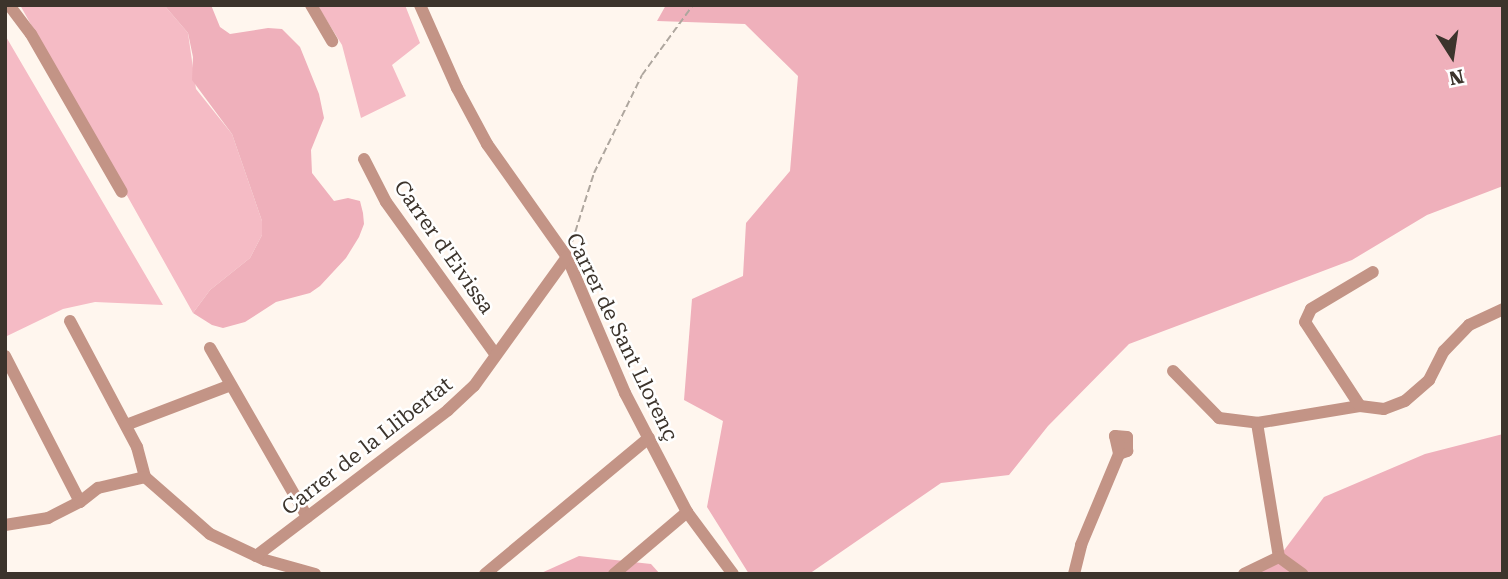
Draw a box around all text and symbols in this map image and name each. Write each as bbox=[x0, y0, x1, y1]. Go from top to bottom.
north arrow bbox=[1417, 21, 1487, 91]
text: N bbox=[1447, 64, 1466, 90]
street label: Carrer d'Eivissa bbox=[389, 175, 499, 319]
street label: Carrer de Sant Llorenç bbox=[561, 229, 683, 445]
street label: Carrer de la Llibertat bbox=[277, 372, 457, 520]

